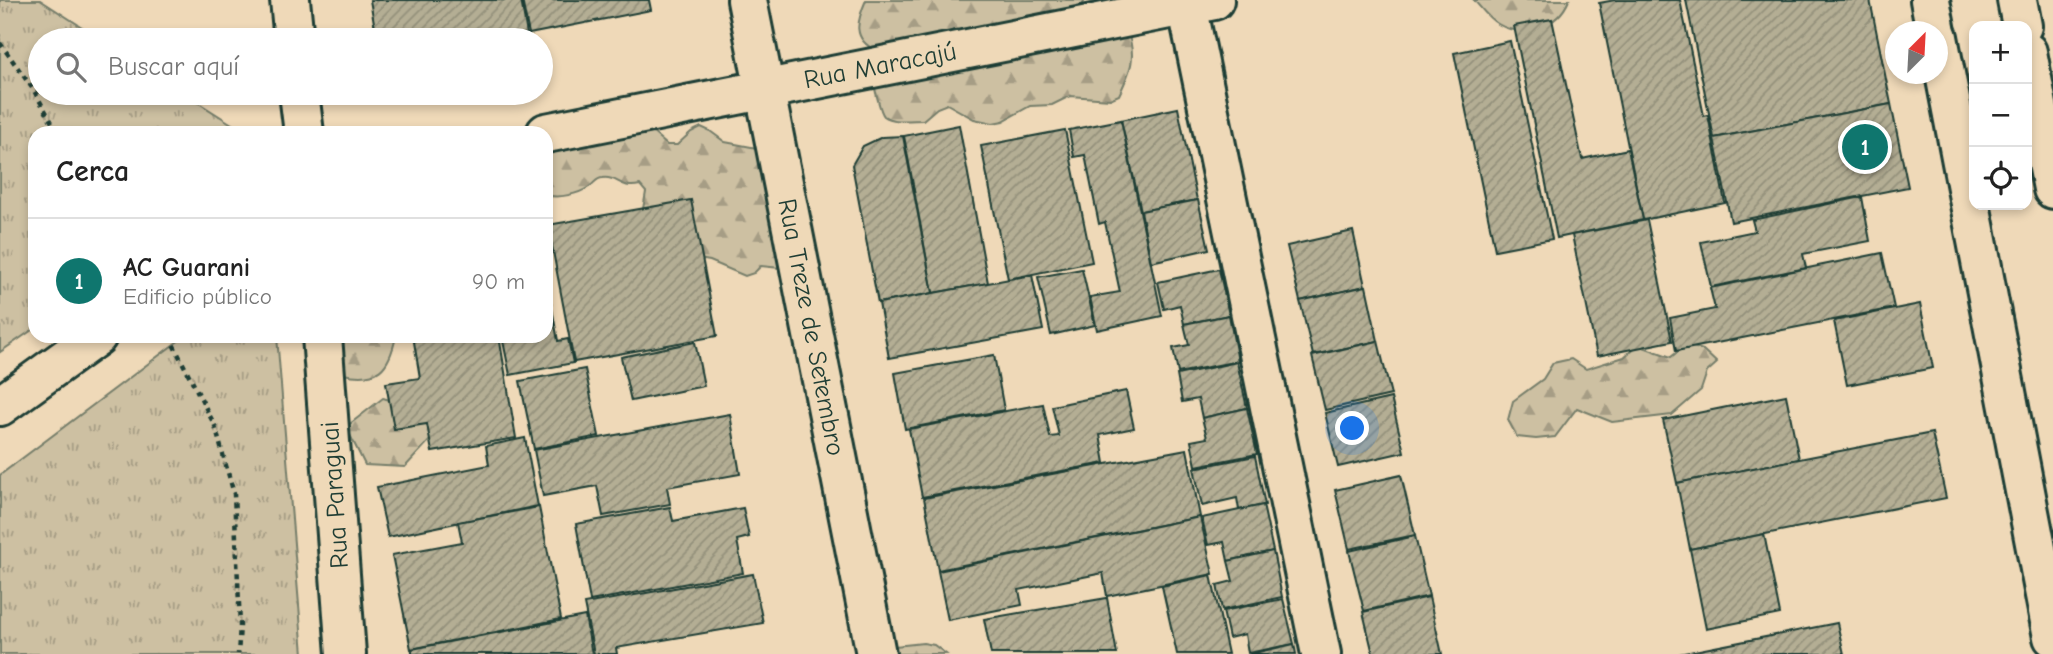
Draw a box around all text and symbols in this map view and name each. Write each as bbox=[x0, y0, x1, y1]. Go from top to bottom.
north arrow bbox=[1885, 21, 1948, 84]
map controls bbox=[1969, 21, 2032, 210]
button: + bbox=[1969, 21, 2032, 84]
search box bbox=[28, 28, 553, 105]
street label: Rua Maracajú bbox=[801, 36, 959, 95]
icon: search bbox=[52, 48, 90, 86]
text: Buscar aquí bbox=[108, 52, 239, 82]
button: − bbox=[1969, 84, 2032, 147]
pin: 1 bbox=[1842, 121, 1888, 173]
button: locate bbox=[1969, 147, 2032, 210]
text: Cerca bbox=[56, 154, 129, 189]
street label: Rua Treze de Setembro bbox=[771, 196, 851, 458]
text: AC Guarani bbox=[123, 253, 250, 283]
text: 1 bbox=[74, 268, 84, 295]
text: 90 m bbox=[472, 268, 525, 295]
text: Edificio público bbox=[123, 283, 272, 310]
your location bbox=[1335, 411, 1369, 445]
street label: Rua Paraguai bbox=[315, 420, 355, 570]

